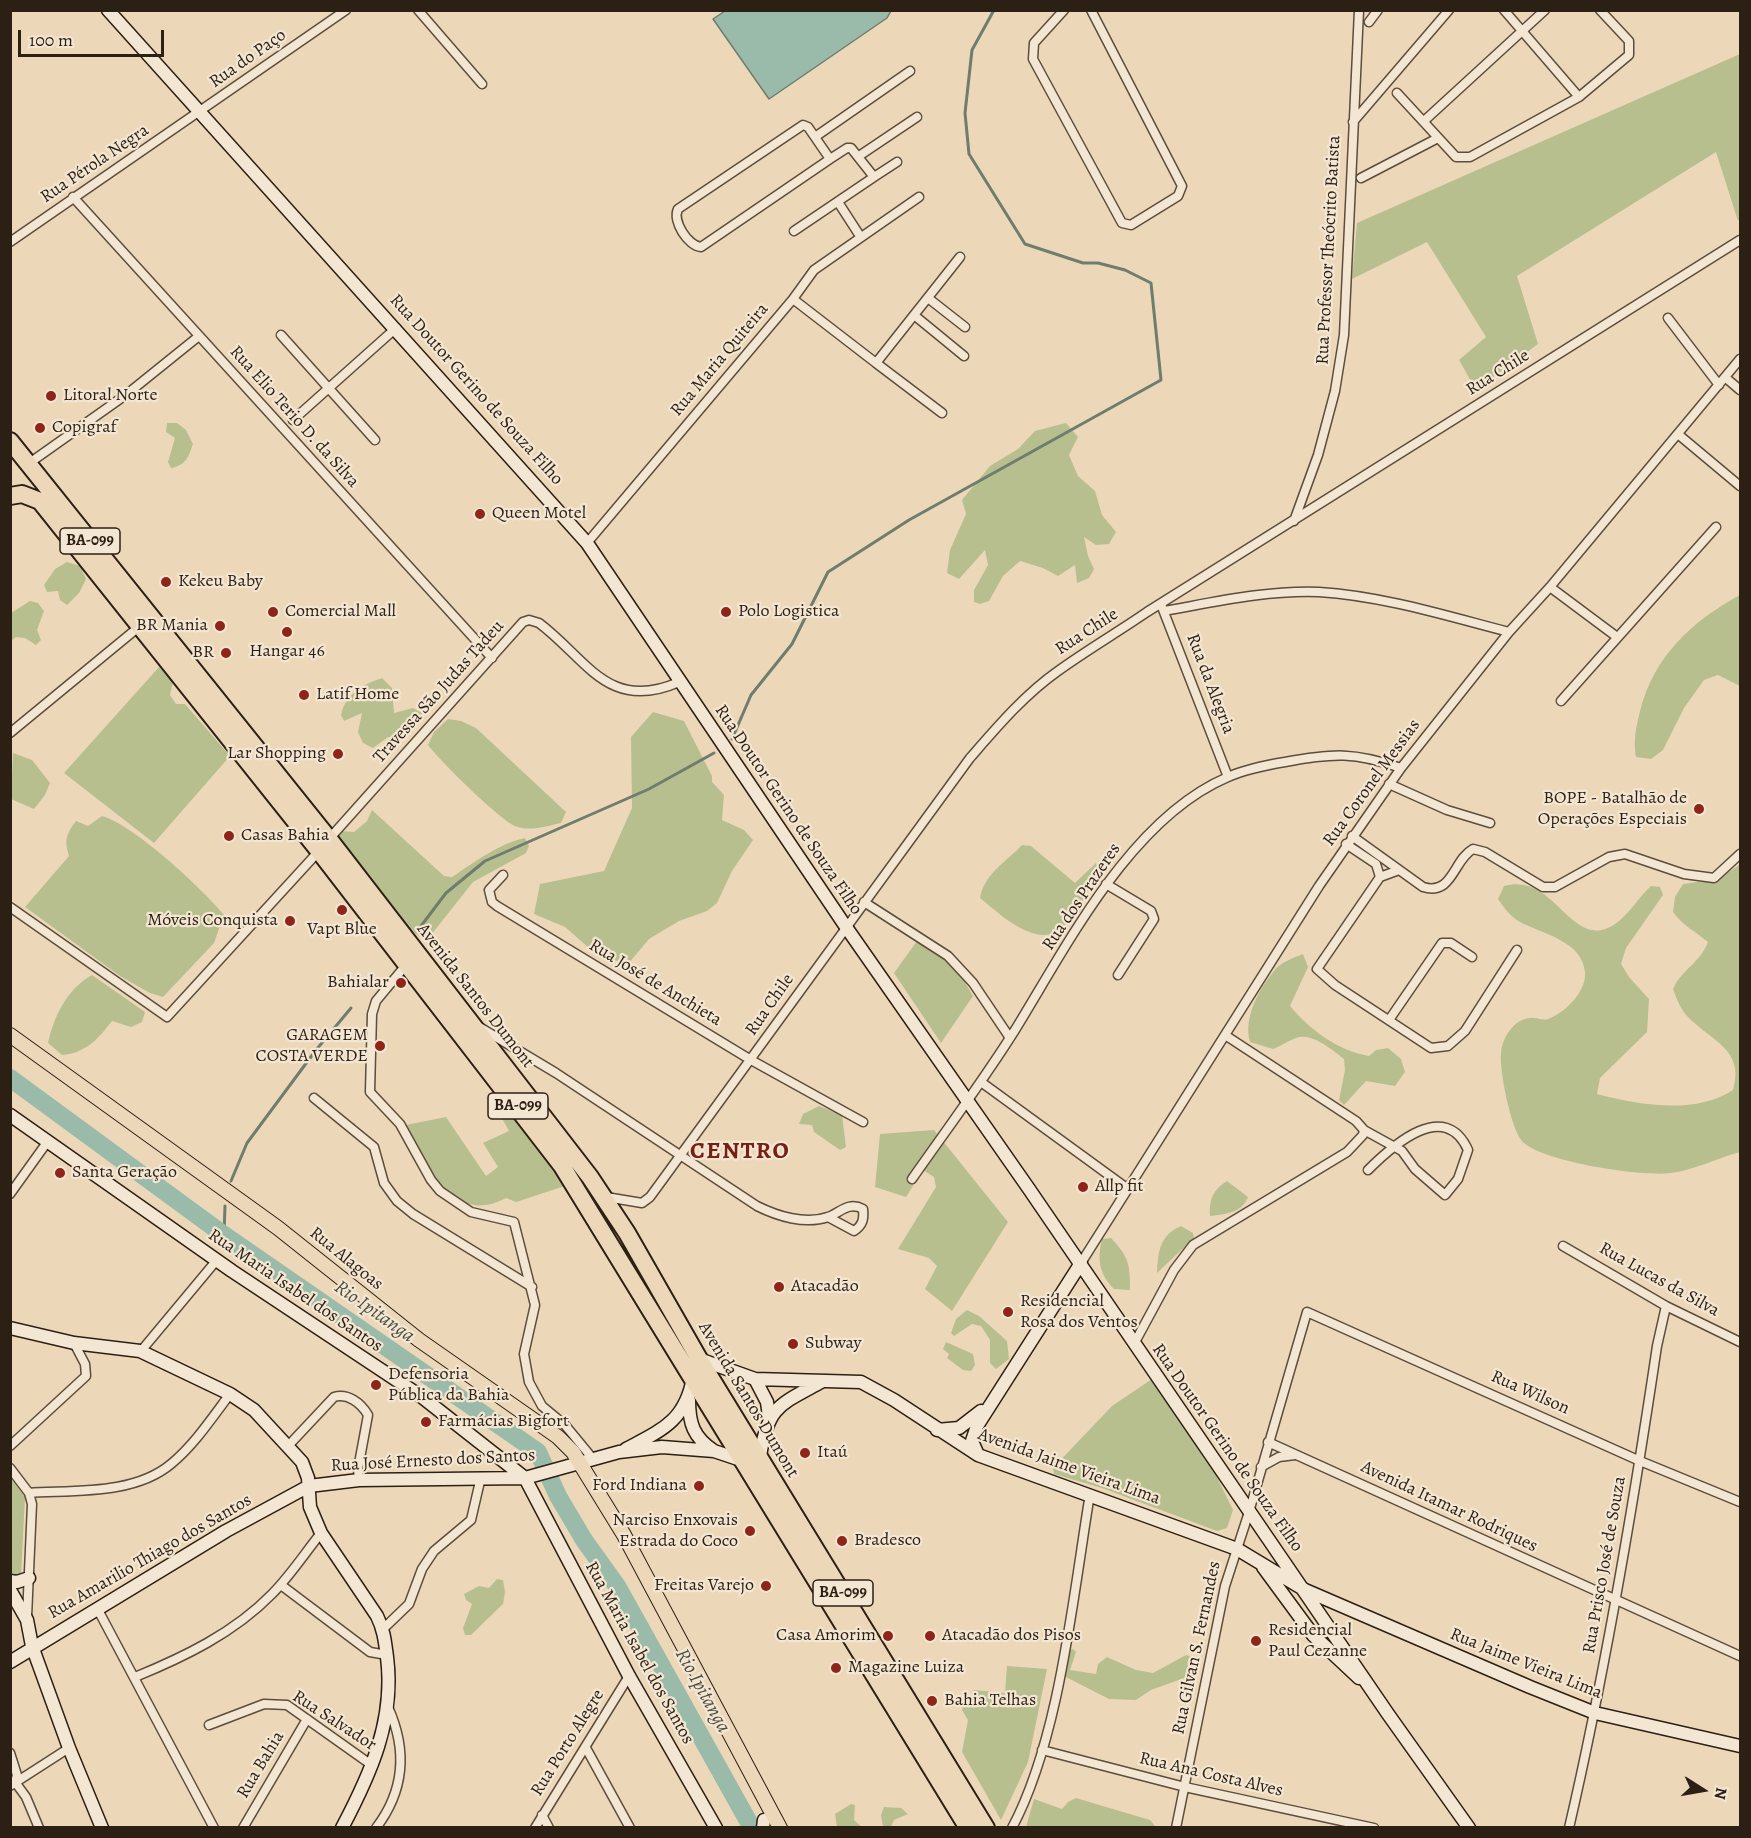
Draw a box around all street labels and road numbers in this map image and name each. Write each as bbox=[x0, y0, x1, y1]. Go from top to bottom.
street label: Rua do Paço bbox=[206, 25, 290, 93]
street label: Rua Pérola Negra bbox=[37, 120, 153, 208]
street label: Rua Professor Theócrito Batista bbox=[1312, 135, 1346, 365]
street label: Rua Doutor Gerino de Souza Filho bbox=[385, 290, 567, 490]
street label: Rua Maria Quiteira bbox=[666, 299, 774, 421]
street label: Rua Elio Terio D. da Silva bbox=[225, 342, 363, 492]
street label: Rua Chile bbox=[1462, 345, 1534, 401]
road number: BA-099 bbox=[60, 528, 120, 554]
street label: Rua Chile bbox=[1052, 604, 1122, 660]
street label: Travessa São Judas Tadeu bbox=[369, 616, 509, 768]
street label: Rua da Alegria bbox=[1181, 631, 1239, 737]
street label: Rua Doutor Gerino de Souza Filho bbox=[709, 701, 867, 919]
street label: Rua Coronel Messias bbox=[1319, 715, 1425, 851]
street label: Rua dos Prazeres bbox=[1038, 839, 1126, 955]
street label: Avenida Santos Dumont bbox=[412, 919, 538, 1073]
street label: Rua José de Anchieta bbox=[585, 935, 725, 1031]
street label: Rua Chile bbox=[741, 970, 799, 1040]
road number: BA-099 bbox=[488, 1093, 548, 1119]
street label: Rua Alagoas bbox=[305, 1223, 387, 1295]
street label: Rua Maria Isabel dos Santos bbox=[204, 1225, 386, 1357]
street label: Rua Lucas da Silva bbox=[1595, 1238, 1723, 1322]
street label: Avenida Santos Dumont bbox=[693, 1318, 803, 1482]
street label: Rua Doutor Gerino de Souza Filho bbox=[1147, 1340, 1307, 1556]
street label: Rua Wilson bbox=[1487, 1366, 1573, 1420]
street label: Avenida Jaime Vieira Lima bbox=[975, 1424, 1163, 1510]
street label: Rua José Ernesto dos Santos bbox=[330, 1445, 536, 1477]
street label: Avenida Itamar Rodriques bbox=[1357, 1457, 1541, 1557]
street label: Rua Prisco José de Souza bbox=[1579, 1475, 1631, 1655]
street label: Rua Amarilio Thiago dos Santos bbox=[44, 1490, 256, 1624]
street label: Rua Maria Isabel dos Santos bbox=[580, 1558, 698, 1748]
street label: Rua Gilvan S. Fernandes bbox=[1168, 1559, 1226, 1737]
road number: BA-099 bbox=[813, 1580, 873, 1606]
street label: Rua Jaime Vieira Lima bbox=[1447, 1624, 1605, 1704]
street label: Rua Salvador bbox=[288, 1686, 380, 1756]
street label: Rua Porto Alegre bbox=[527, 1686, 609, 1800]
street label: Rua Bahia bbox=[233, 1728, 289, 1802]
street label: Rua Ana Costa Alves bbox=[1137, 1748, 1285, 1802]

